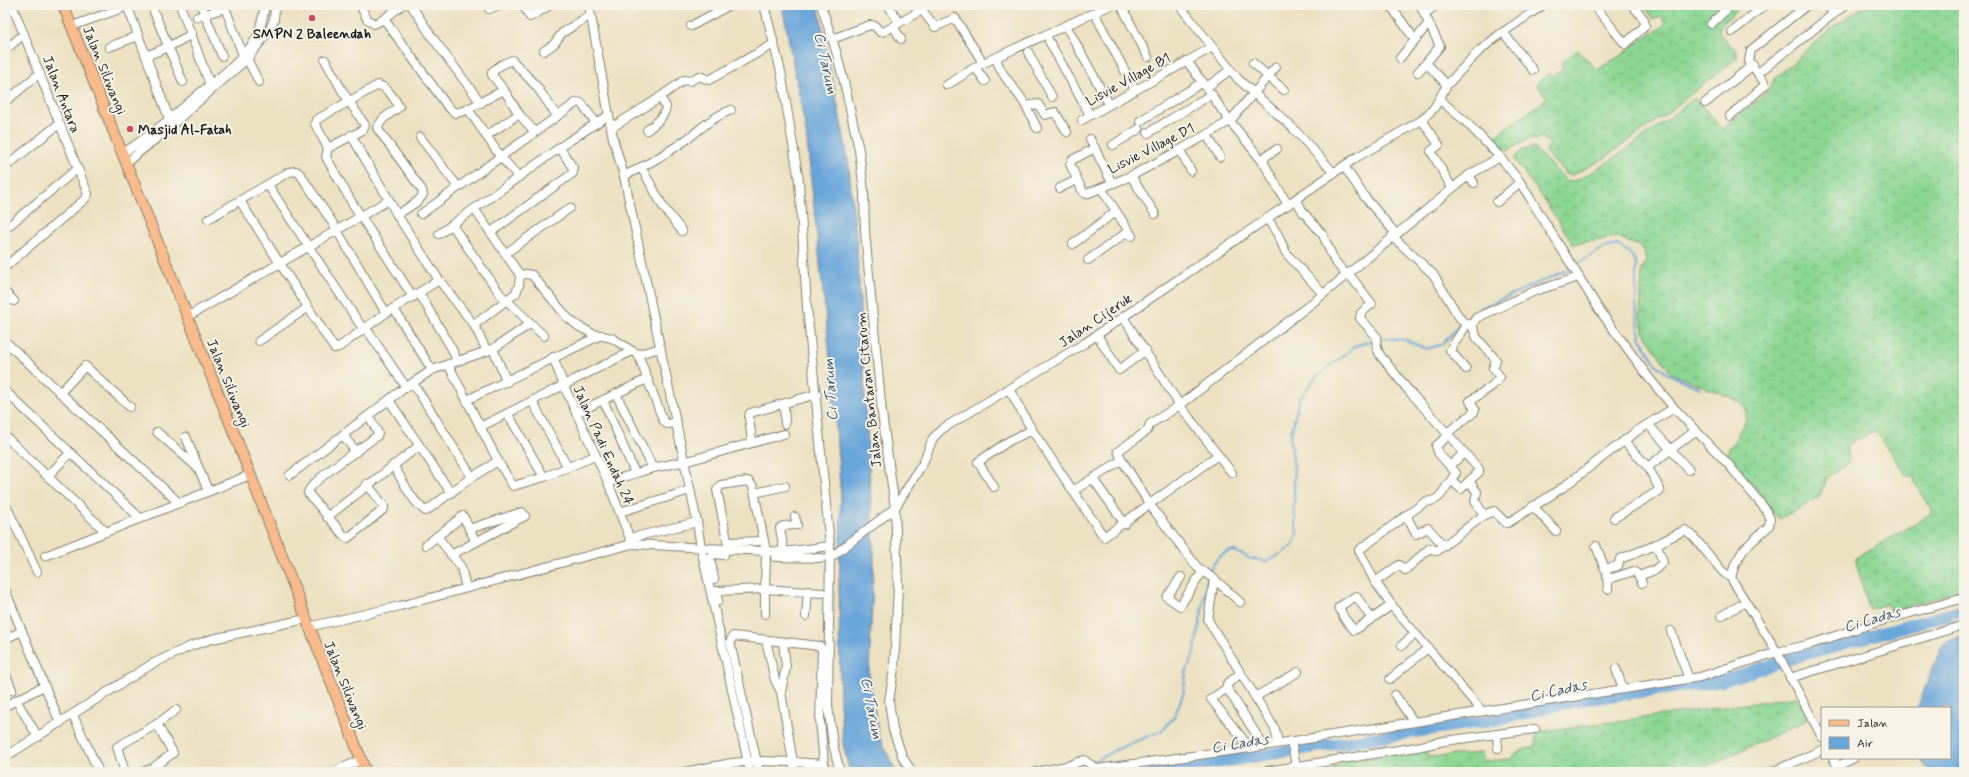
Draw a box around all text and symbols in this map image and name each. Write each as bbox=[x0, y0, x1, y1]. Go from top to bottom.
marker: SMPN 2 Baleendah bbox=[307, 13, 317, 23]
street label: Jalan Siliwangi bbox=[77, 23, 130, 118]
place label: SMPN 2 Baleendah bbox=[253, 25, 371, 43]
water label: Ci Tarum bbox=[809, 31, 841, 96]
street label: Lisvie Village B1 bbox=[1083, 49, 1174, 111]
street label: Jalan Antara bbox=[38, 53, 84, 136]
street label: Lisvie Village D1 bbox=[1105, 119, 1198, 178]
place label: Masjid Al-Fatah bbox=[138, 121, 232, 140]
marker: Masjid Al-Fatah bbox=[125, 124, 135, 134]
street label: Jalan Cijeruk bbox=[1056, 290, 1135, 352]
street label: Jalan Bantaran Citarum bbox=[852, 311, 886, 468]
street label: Jalan Siliwangi bbox=[201, 336, 254, 431]
water label: Ci Tarum bbox=[819, 358, 843, 422]
street label: Jalan Padi Endah 24 bbox=[569, 383, 638, 509]
water label: Ci Cadas bbox=[1842, 602, 1904, 638]
street label: Jalan Siliwangi bbox=[318, 638, 371, 733]
water label: Ci Cadas bbox=[1528, 675, 1590, 707]
water label: Ci Tarum bbox=[855, 676, 887, 741]
legend bbox=[1821, 707, 1951, 759]
text: Jalan bbox=[1857, 716, 1889, 732]
water label: Ci Cadas bbox=[1210, 729, 1272, 758]
text: Air bbox=[1857, 736, 1873, 752]

